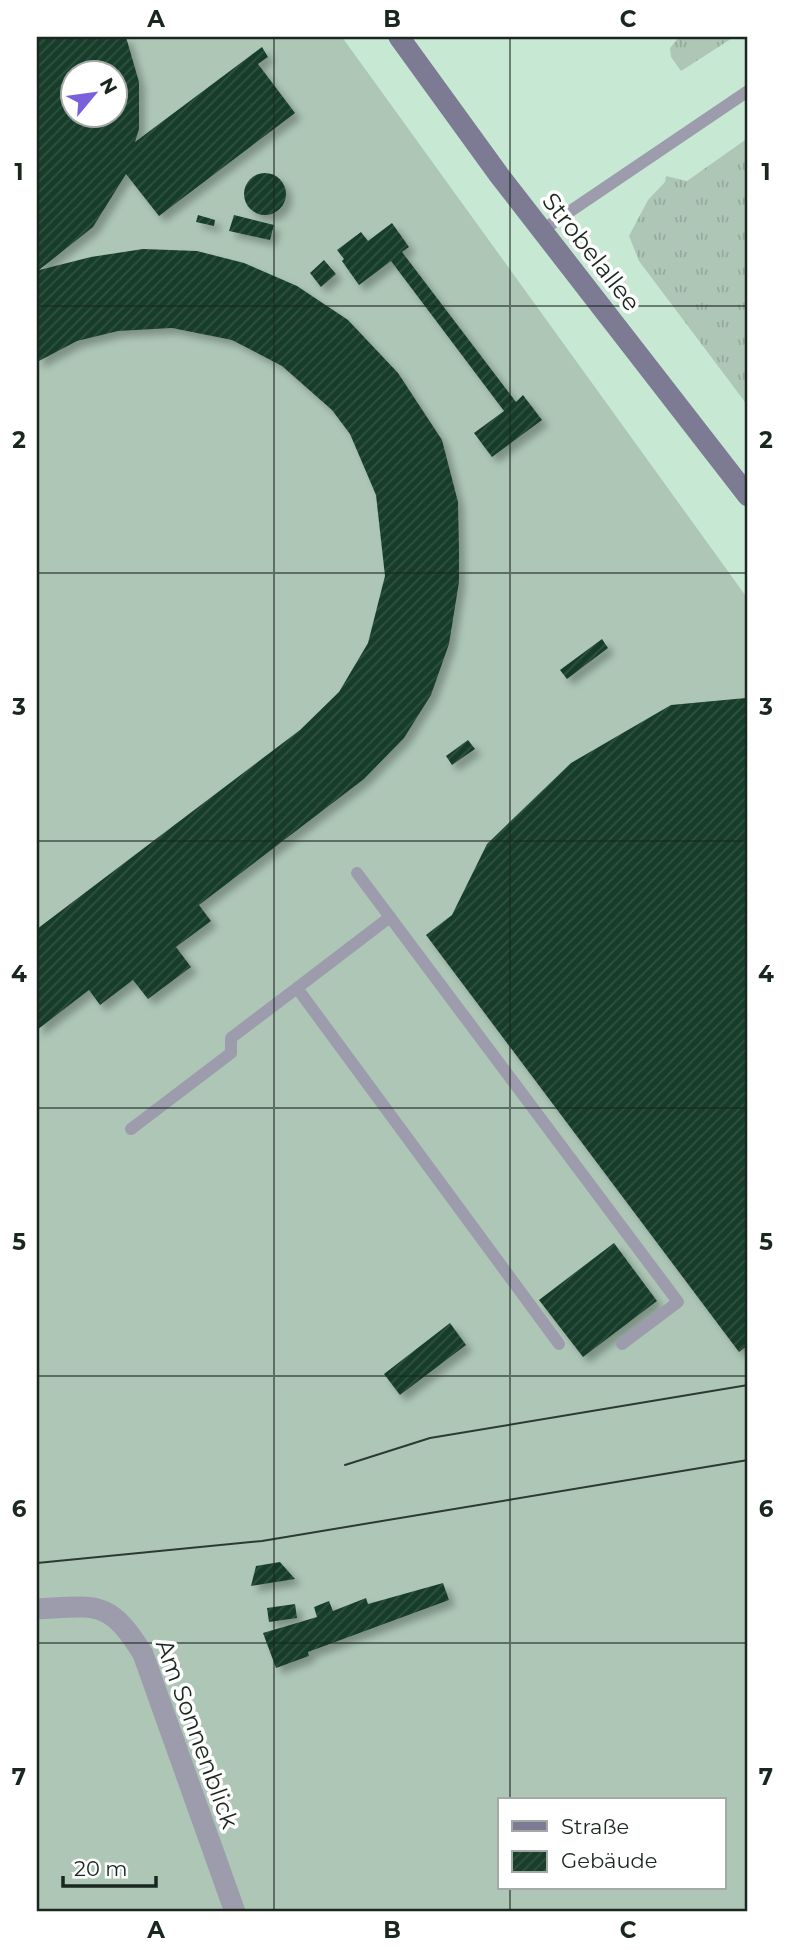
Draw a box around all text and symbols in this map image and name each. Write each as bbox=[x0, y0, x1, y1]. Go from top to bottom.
text: A bbox=[146, 5, 165, 33]
text: B bbox=[383, 5, 401, 33]
text: C bbox=[620, 5, 637, 33]
north arrow bbox=[60, 60, 130, 130]
text: N bbox=[95, 74, 122, 98]
text: 1 bbox=[14, 158, 24, 186]
text: 1 bbox=[761, 158, 771, 186]
street label: Strobelallee bbox=[536, 187, 647, 317]
text: 2 bbox=[12, 426, 26, 454]
text: 2 bbox=[759, 426, 773, 454]
text: 3 bbox=[11, 693, 26, 721]
text: 3 bbox=[758, 693, 773, 721]
text: 4 bbox=[11, 960, 27, 988]
text: 4 bbox=[758, 960, 774, 988]
text: 5 bbox=[12, 1228, 26, 1256]
text: 5 bbox=[759, 1228, 773, 1256]
text: 6 bbox=[12, 1495, 27, 1523]
text: 6 bbox=[759, 1495, 774, 1523]
street label: Am Sonnenblick bbox=[150, 1635, 245, 1833]
text: 7 bbox=[12, 1763, 26, 1791]
text: 7 bbox=[759, 1763, 773, 1791]
legend bbox=[498, 1798, 726, 1890]
text: Straße bbox=[561, 1814, 629, 1839]
scale bar bbox=[63, 1844, 156, 1888]
text: Gebäude bbox=[561, 1848, 658, 1873]
text: 20 m bbox=[74, 1856, 128, 1881]
text: A bbox=[146, 1916, 165, 1944]
text: B bbox=[383, 1916, 401, 1944]
text: C bbox=[620, 1916, 637, 1944]

